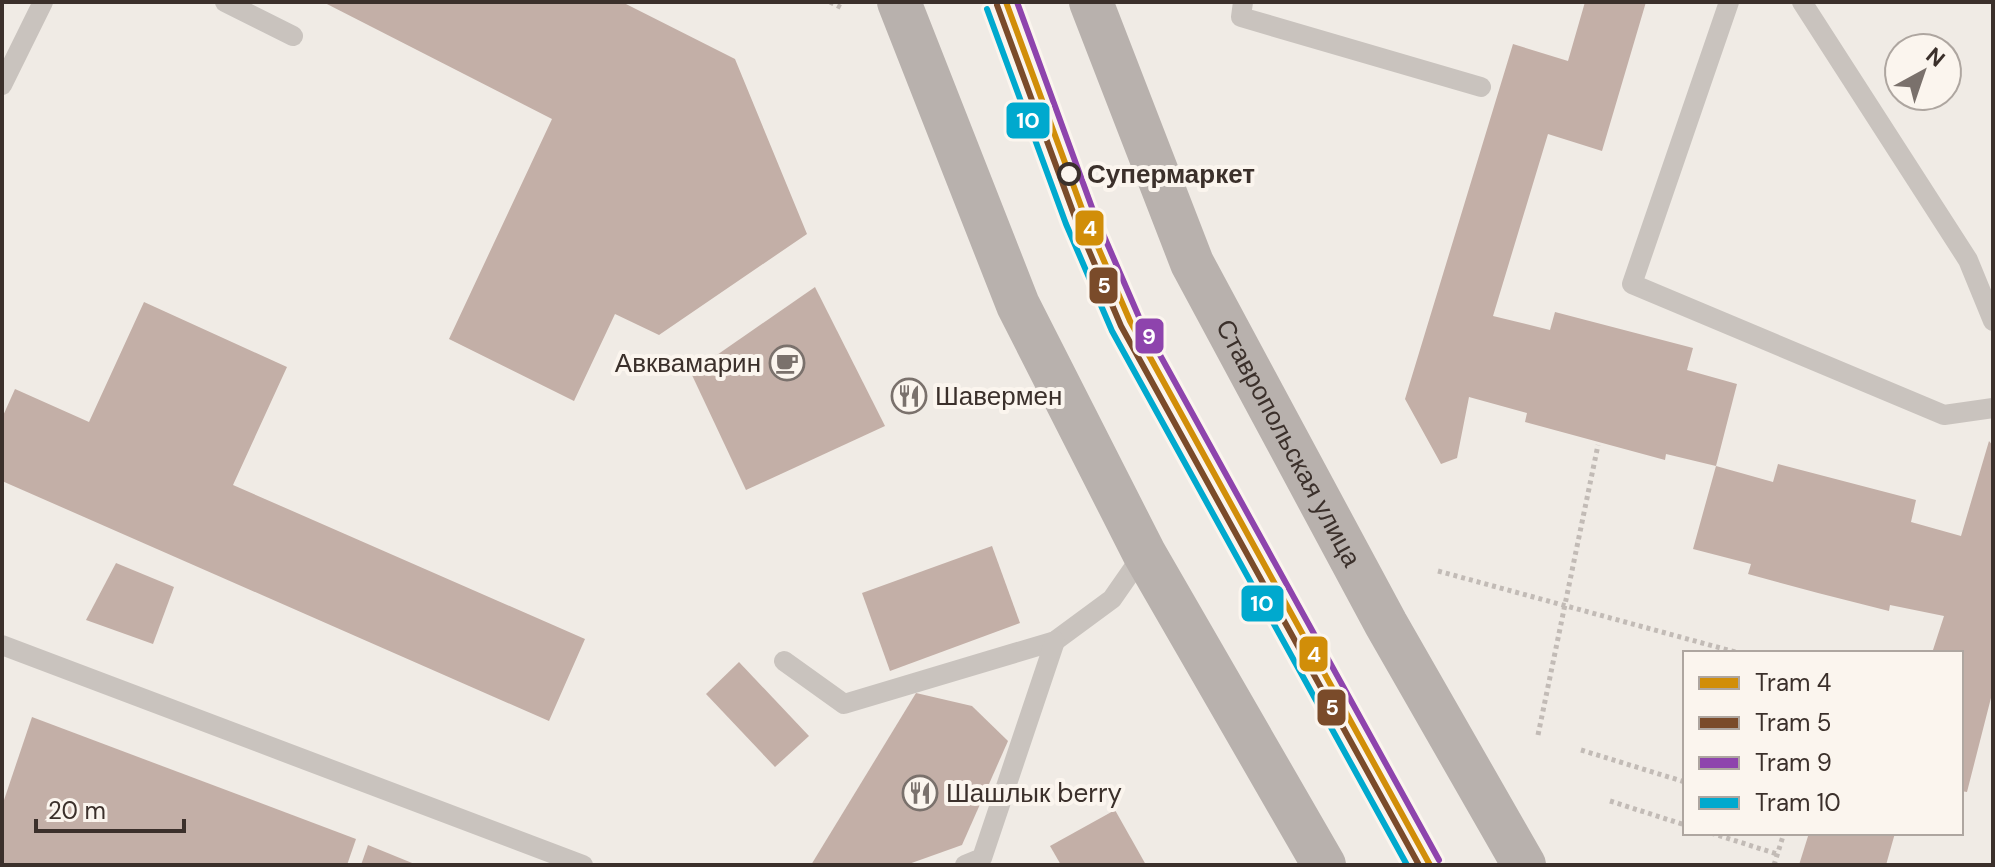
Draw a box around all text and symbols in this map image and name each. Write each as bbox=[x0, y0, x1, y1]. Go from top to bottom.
north arrow bbox=[1883, 32, 1963, 112]
text: N bbox=[1920, 41, 1951, 73]
line badge: 10 bbox=[1005, 101, 1051, 140]
text: 10 bbox=[1016, 106, 1040, 135]
place label: Супермаркет bbox=[1087, 157, 1255, 191]
marker: Супермаркет bbox=[1058, 163, 1080, 185]
line badge: 4 bbox=[1074, 209, 1105, 247]
text: 4 bbox=[1083, 214, 1097, 243]
line badge: 5 bbox=[1088, 266, 1119, 305]
text: 5 bbox=[1097, 271, 1111, 300]
street label: Ставропольская улица bbox=[1208, 313, 1369, 573]
line badge: 9 bbox=[1134, 317, 1165, 355]
text: 9 bbox=[1142, 322, 1156, 351]
cafe icon: Авквамарин bbox=[768, 344, 806, 382]
place label: Авквамарин bbox=[615, 346, 761, 380]
restaurant icon: Шавермен bbox=[890, 377, 928, 415]
place label: Шавермен bbox=[935, 379, 1062, 413]
line badge: 10 bbox=[1240, 584, 1285, 623]
text: 10 bbox=[1250, 589, 1274, 618]
line badge: 4 bbox=[1298, 635, 1329, 673]
text: 4 bbox=[1307, 640, 1321, 669]
legend bbox=[1683, 651, 1963, 835]
text: Tram 4 bbox=[1755, 667, 1831, 698]
line badge: 5 bbox=[1316, 688, 1347, 727]
text: 5 bbox=[1325, 693, 1339, 722]
text: Tram 5 bbox=[1755, 707, 1831, 738]
text: Tram 9 bbox=[1755, 747, 1832, 778]
restaurant icon: Шашлык berry bbox=[901, 774, 939, 812]
place label: Шашлык berry bbox=[946, 776, 1122, 810]
scale bar bbox=[36, 783, 184, 833]
text: Tram 10 bbox=[1755, 787, 1841, 818]
text: 20 m bbox=[48, 795, 106, 826]

